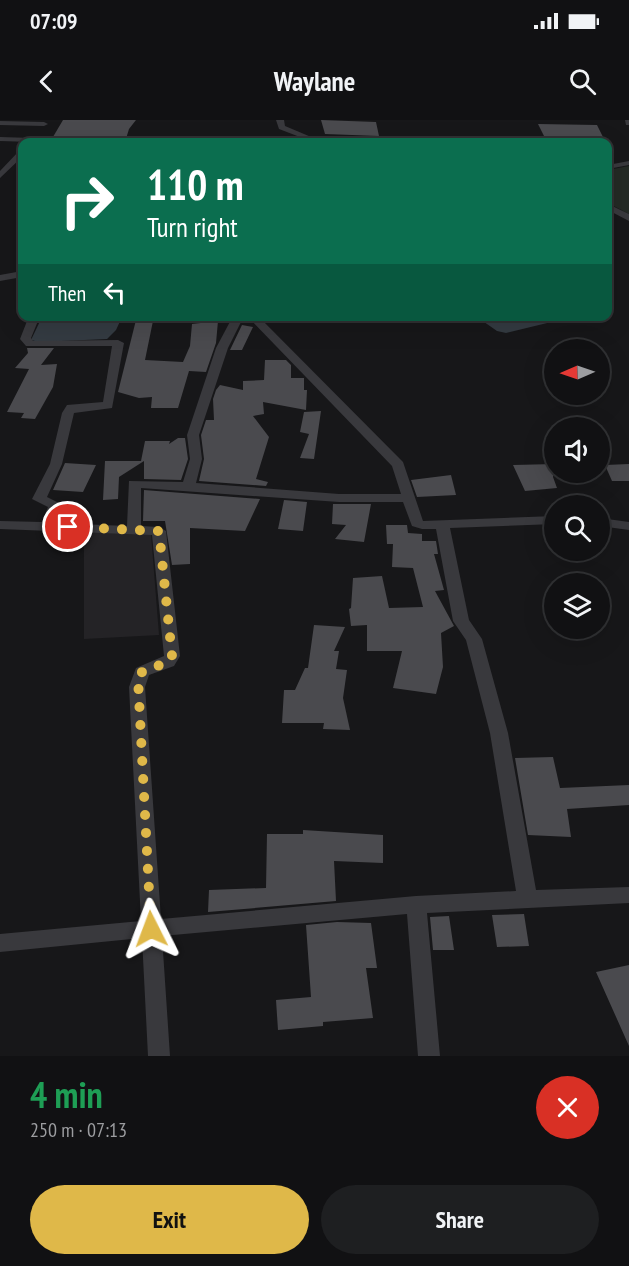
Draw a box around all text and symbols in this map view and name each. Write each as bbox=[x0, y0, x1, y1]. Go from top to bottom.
text: 07:09 bbox=[30, 7, 78, 35]
text: Waylane bbox=[274, 64, 355, 98]
icon: back bbox=[30, 65, 63, 98]
icon: search bbox=[566, 65, 599, 98]
text: 110 m bbox=[147, 157, 244, 212]
icon: right bbox=[48, 162, 126, 240]
text: Turn right bbox=[147, 210, 238, 244]
icon: left bbox=[98, 276, 131, 309]
text: Then bbox=[48, 279, 86, 307]
north arrow bbox=[544, 339, 610, 405]
map controls bbox=[544, 339, 610, 639]
button: sound bbox=[544, 417, 610, 483]
button: search bbox=[544, 495, 610, 561]
pin bbox=[42, 501, 93, 552]
icon: arrive bbox=[51, 510, 84, 543]
button: layers bbox=[544, 573, 610, 639]
position arrow bbox=[119, 897, 183, 961]
text: 4 min bbox=[30, 1071, 103, 1118]
button: close bbox=[536, 1076, 599, 1139]
text: 250 m · 07:13 bbox=[30, 1117, 127, 1143]
button: Exit bbox=[30, 1185, 309, 1254]
button: Share bbox=[321, 1185, 599, 1254]

